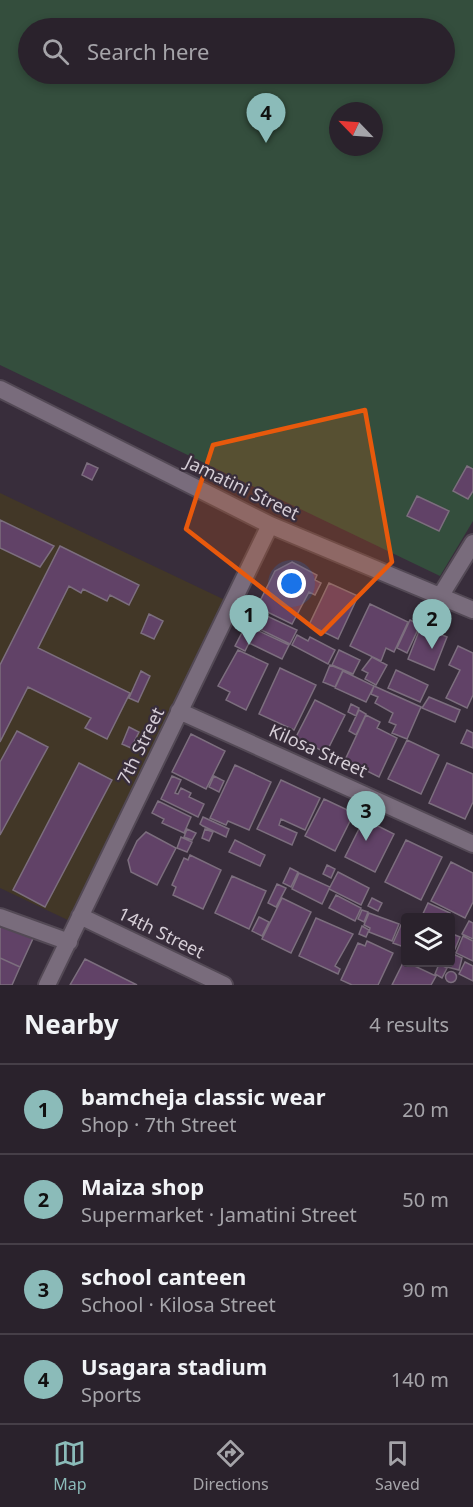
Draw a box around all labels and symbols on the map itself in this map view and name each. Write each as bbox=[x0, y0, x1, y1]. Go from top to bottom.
pin: 4 bbox=[246, 94, 286, 143]
north arrow bbox=[329, 102, 383, 156]
street label: Jamatini Street bbox=[180, 448, 304, 525]
your location bbox=[277, 569, 306, 598]
pin: 1 bbox=[230, 596, 268, 645]
pin: 2 bbox=[412, 600, 452, 649]
street label: 7th Street bbox=[111, 703, 169, 788]
street label: Kilosa Street bbox=[266, 718, 372, 783]
pin: 3 bbox=[346, 792, 386, 841]
street label: 14th Street bbox=[114, 901, 209, 964]

